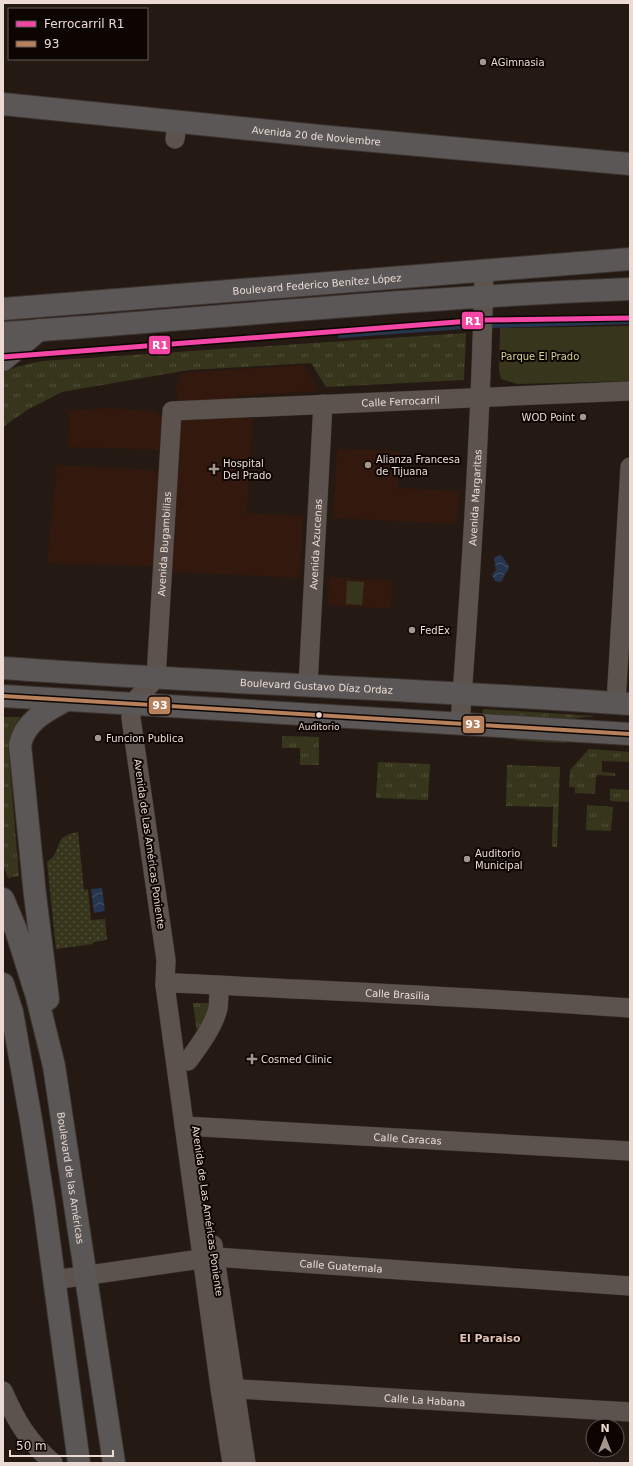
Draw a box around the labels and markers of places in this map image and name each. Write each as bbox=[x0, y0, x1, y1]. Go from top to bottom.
marker: AGimnasia bbox=[478, 57, 488, 67]
place label: AGimnasia bbox=[491, 57, 545, 68]
place label: WOD Point bbox=[522, 412, 575, 423]
marker: WOD Point bbox=[578, 412, 588, 422]
place label: Alianza Francesa de Tijuana bbox=[376, 454, 460, 477]
place label: Hospital Del Prado bbox=[223, 458, 271, 481]
marker: Alianza Francesa de Tijuana bbox=[363, 460, 373, 470]
marker: Hospital Del Prado bbox=[208, 463, 220, 475]
marker: FedEx bbox=[407, 625, 417, 635]
place label: FedEx bbox=[420, 625, 450, 636]
marker: Auditorio bbox=[314, 710, 324, 720]
place label: Auditorio bbox=[299, 722, 340, 732]
marker: Funcion Publica bbox=[93, 733, 103, 743]
place label: Funcion Publica bbox=[106, 733, 184, 744]
place label: Auditorio Municipal bbox=[475, 848, 523, 871]
marker: Auditorio Municipal bbox=[462, 854, 472, 864]
marker: Cosmed Clinic bbox=[246, 1053, 258, 1065]
place label: Cosmed Clinic bbox=[261, 1054, 332, 1065]

